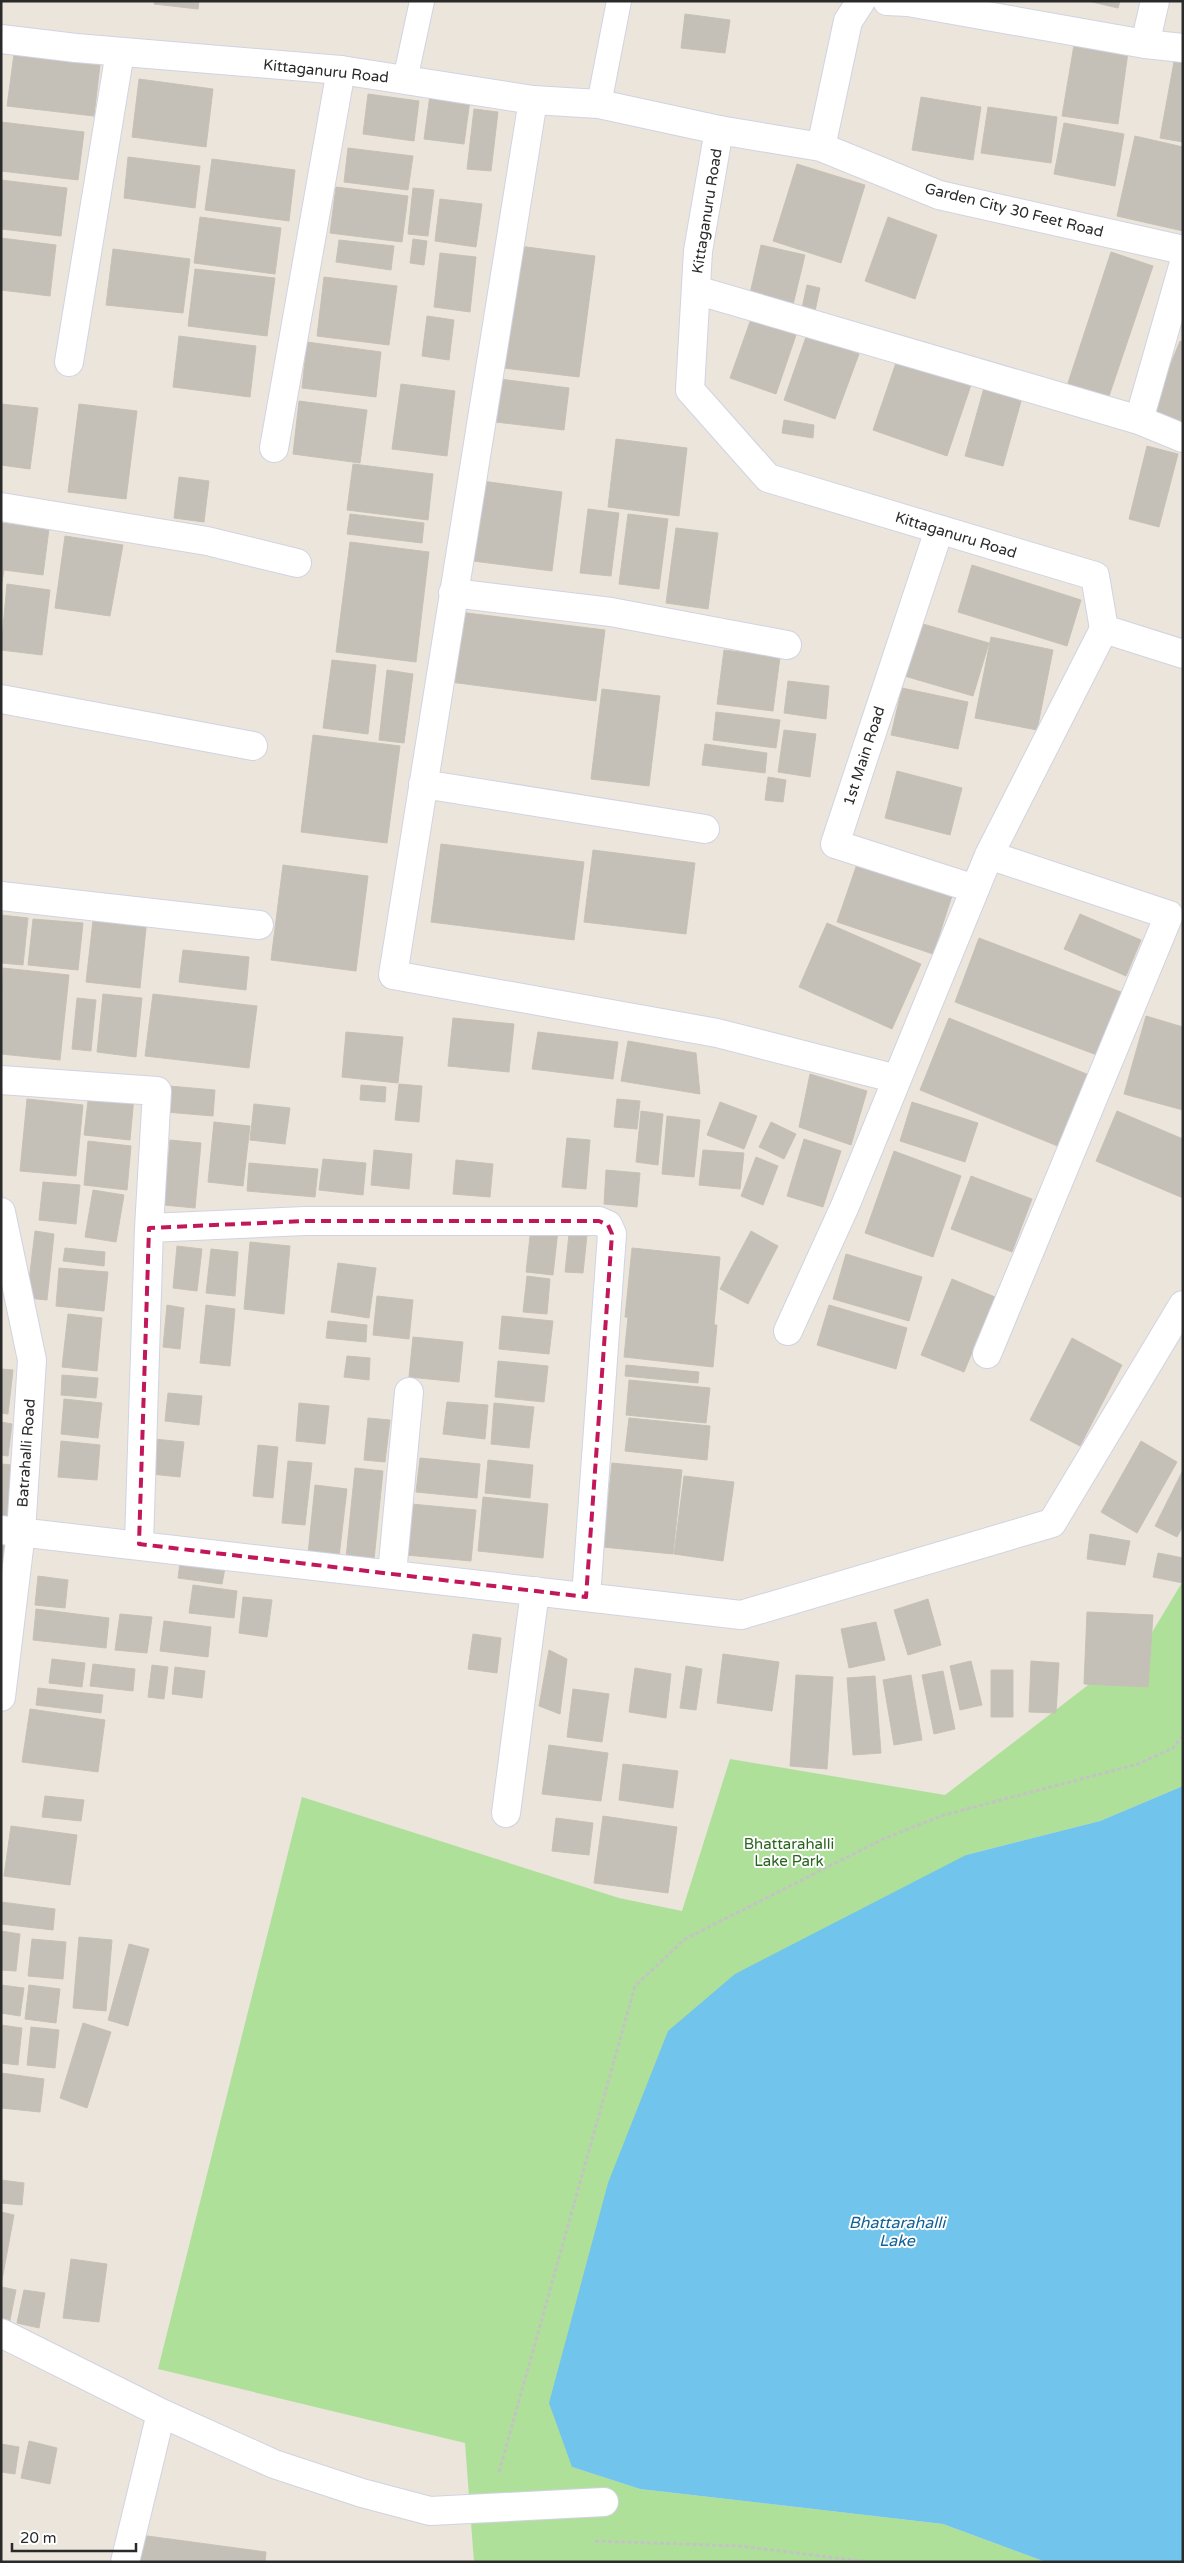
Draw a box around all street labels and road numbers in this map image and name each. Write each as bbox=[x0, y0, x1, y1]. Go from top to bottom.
street label: Kittaganuru Road bbox=[262, 55, 390, 87]
street label: Kittaganuru Road bbox=[688, 147, 726, 275]
street label: Garden City 30 Feet Road bbox=[923, 179, 1105, 241]
street label: Kittaganuru Road bbox=[893, 508, 1019, 562]
street label: 1st Main Road bbox=[839, 704, 889, 808]
street label: Batrahalli Road bbox=[13, 1398, 39, 1508]

